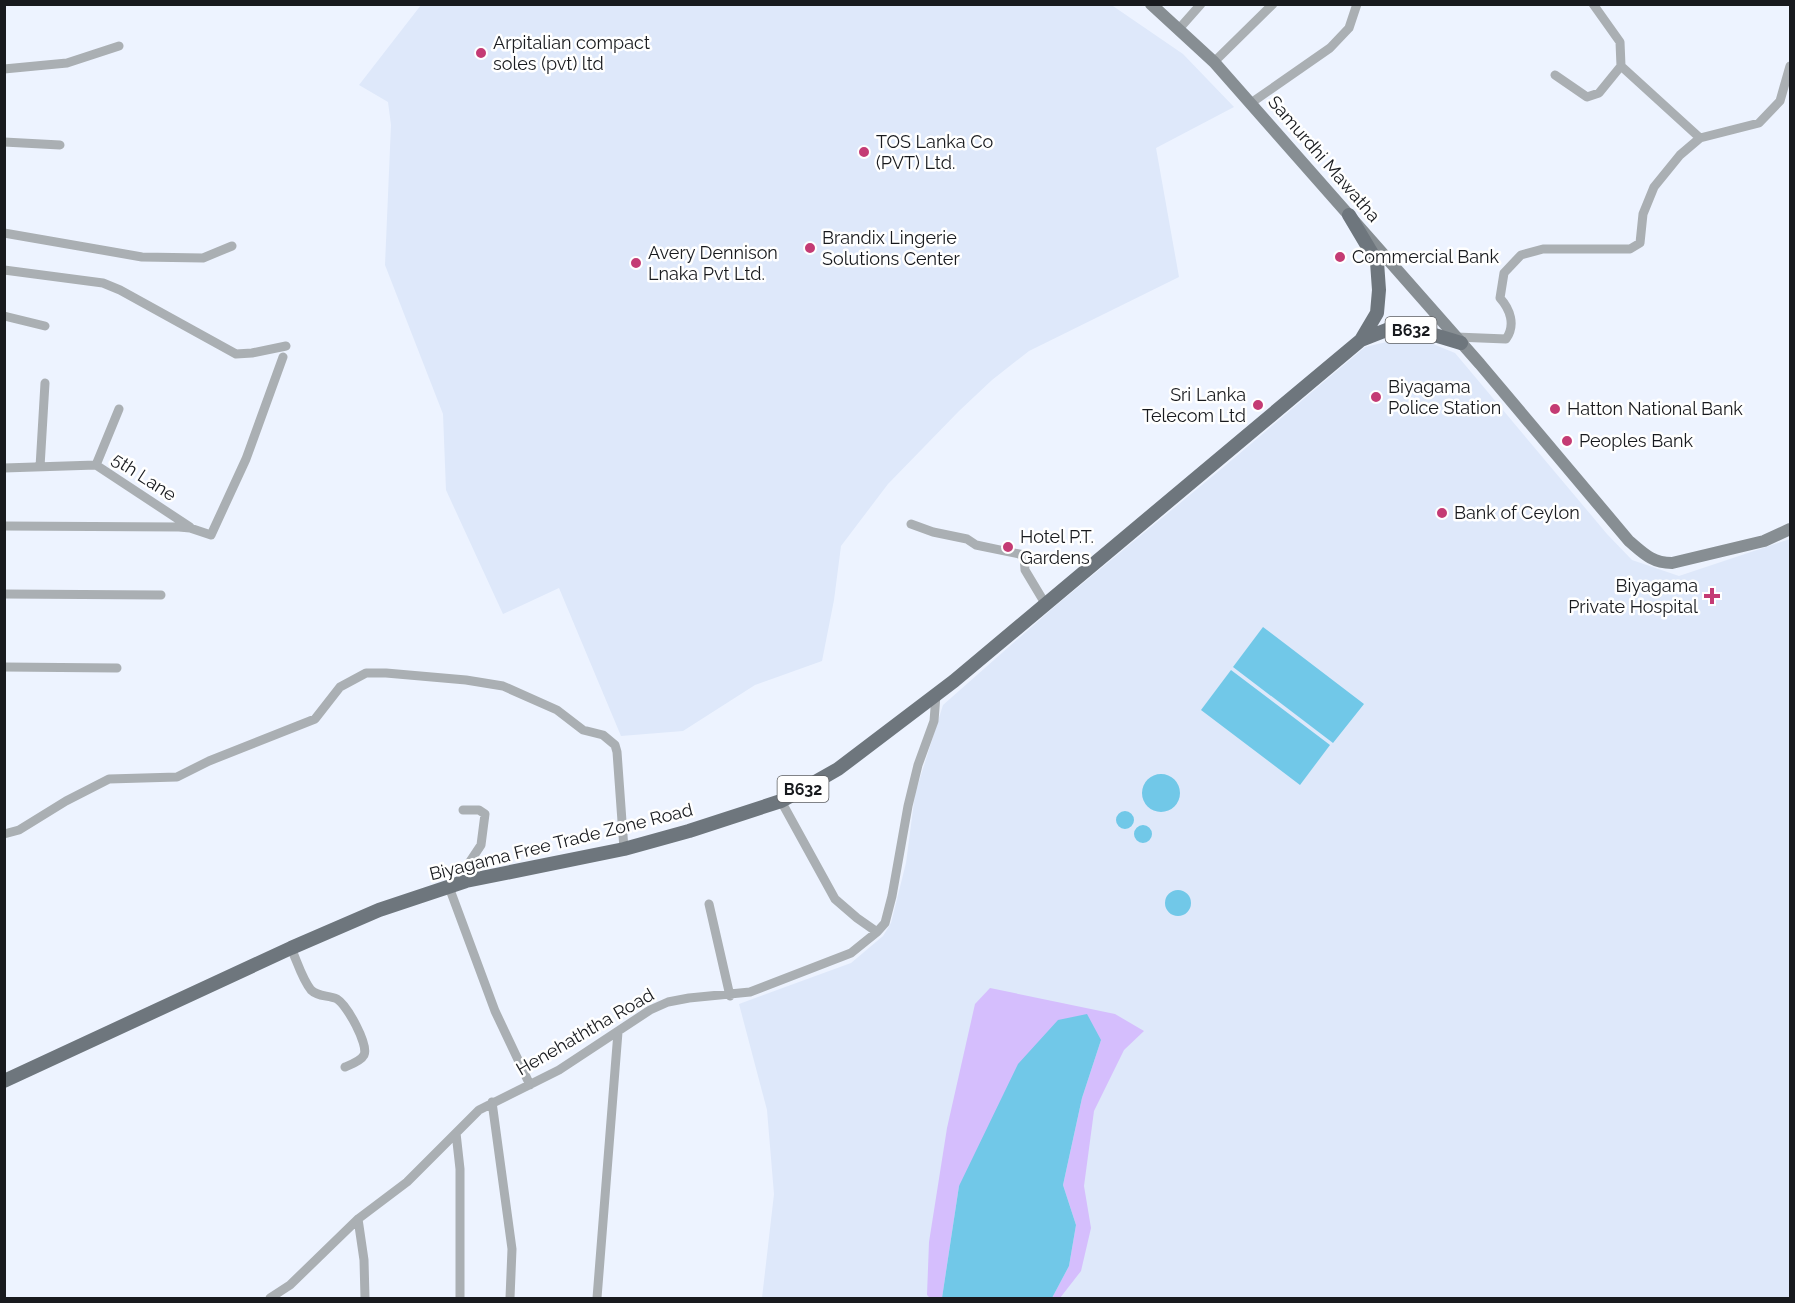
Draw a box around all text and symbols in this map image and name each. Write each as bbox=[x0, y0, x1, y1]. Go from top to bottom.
place label: Arpitalian compact soles (pvt) ltd bbox=[493, 32, 650, 74]
marker: Arpitalian compact soles (pvt) ltd bbox=[474, 46, 488, 60]
street label: Samurdhi Mawatha bbox=[1264, 91, 1385, 226]
place label: TOS Lanka Co (PVT) Ltd. bbox=[876, 131, 994, 173]
marker: TOS Lanka Co (PVT) Ltd. bbox=[857, 145, 871, 159]
place label: Brandix Lingerie Solutions Center bbox=[822, 227, 960, 269]
marker: Brandix Lingerie Solutions Center bbox=[803, 241, 817, 255]
place label: Avery Dennison Lnaka Pvt Ltd. bbox=[648, 242, 778, 284]
place label: Commercial Bank bbox=[1352, 246, 1500, 267]
marker: Commercial Bank bbox=[1333, 250, 1347, 264]
marker: Avery Dennison Lnaka Pvt Ltd. bbox=[629, 256, 643, 270]
road number: B632 bbox=[1386, 317, 1436, 343]
place label: Biyagama Police Station bbox=[1388, 376, 1501, 418]
place label: Sri Lanka Telecom Ltd bbox=[1142, 384, 1246, 426]
marker: Biyagama Police Station bbox=[1369, 390, 1383, 404]
marker: Sri Lanka Telecom Ltd bbox=[1251, 398, 1265, 412]
place label: Hatton National Bank bbox=[1567, 398, 1743, 419]
marker: Hatton National Bank bbox=[1548, 402, 1562, 416]
place label: Peoples Bank bbox=[1579, 430, 1693, 451]
marker: Peoples Bank bbox=[1560, 434, 1574, 448]
street label: 5th Lane bbox=[108, 448, 181, 505]
place label: Bank of Ceylon bbox=[1454, 502, 1580, 523]
marker: Bank of Ceylon bbox=[1435, 506, 1449, 520]
place label: Hotel P.T. Gardens bbox=[1020, 526, 1094, 568]
marker: Hotel P.T. Gardens bbox=[1001, 540, 1015, 554]
place label: Biyagama Private Hospital bbox=[1568, 575, 1698, 617]
marker: Biyagama Private Hospital bbox=[1703, 587, 1721, 605]
road number: B632 bbox=[778, 776, 828, 802]
street label: Biyagama Free Trade Zone Road bbox=[427, 799, 695, 884]
street label: Henehaththa Road bbox=[512, 984, 657, 1080]

